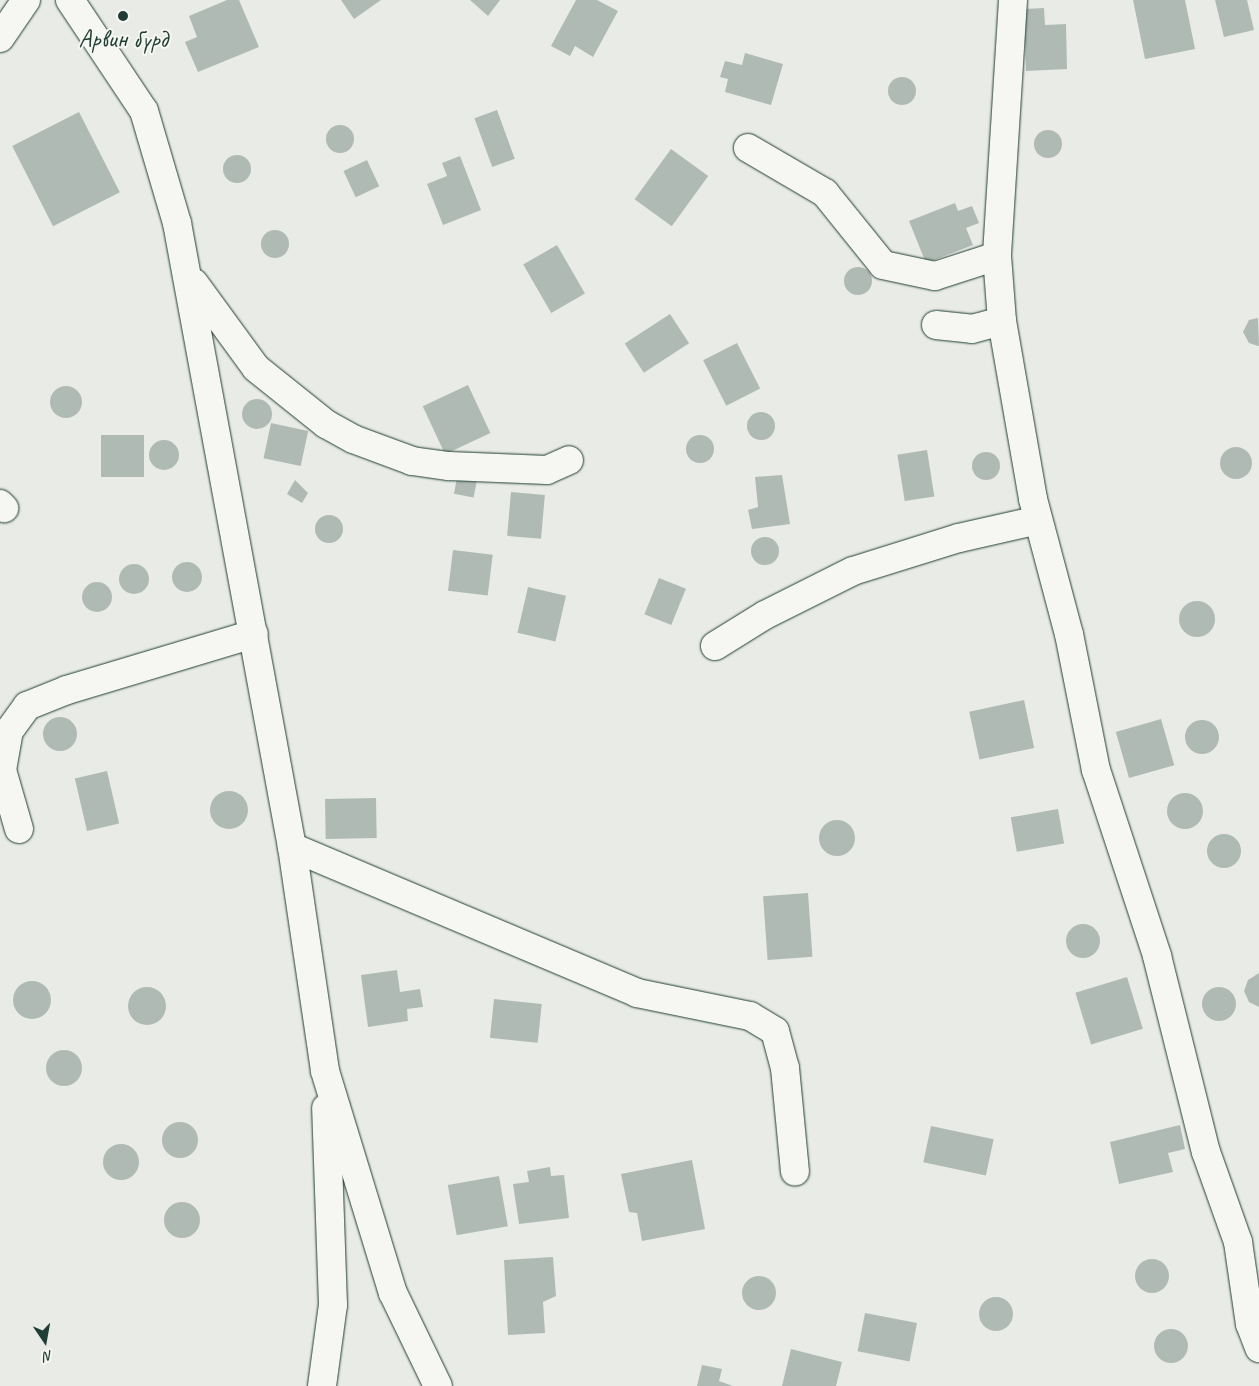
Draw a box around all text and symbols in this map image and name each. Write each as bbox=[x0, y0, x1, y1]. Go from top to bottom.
marker: Арвин бүрд bbox=[117, 10, 129, 22]
place label: Арвин бүрд bbox=[78, 24, 168, 54]
north arrow bbox=[20, 1316, 70, 1366]
text: N bbox=[42, 1347, 54, 1365]

